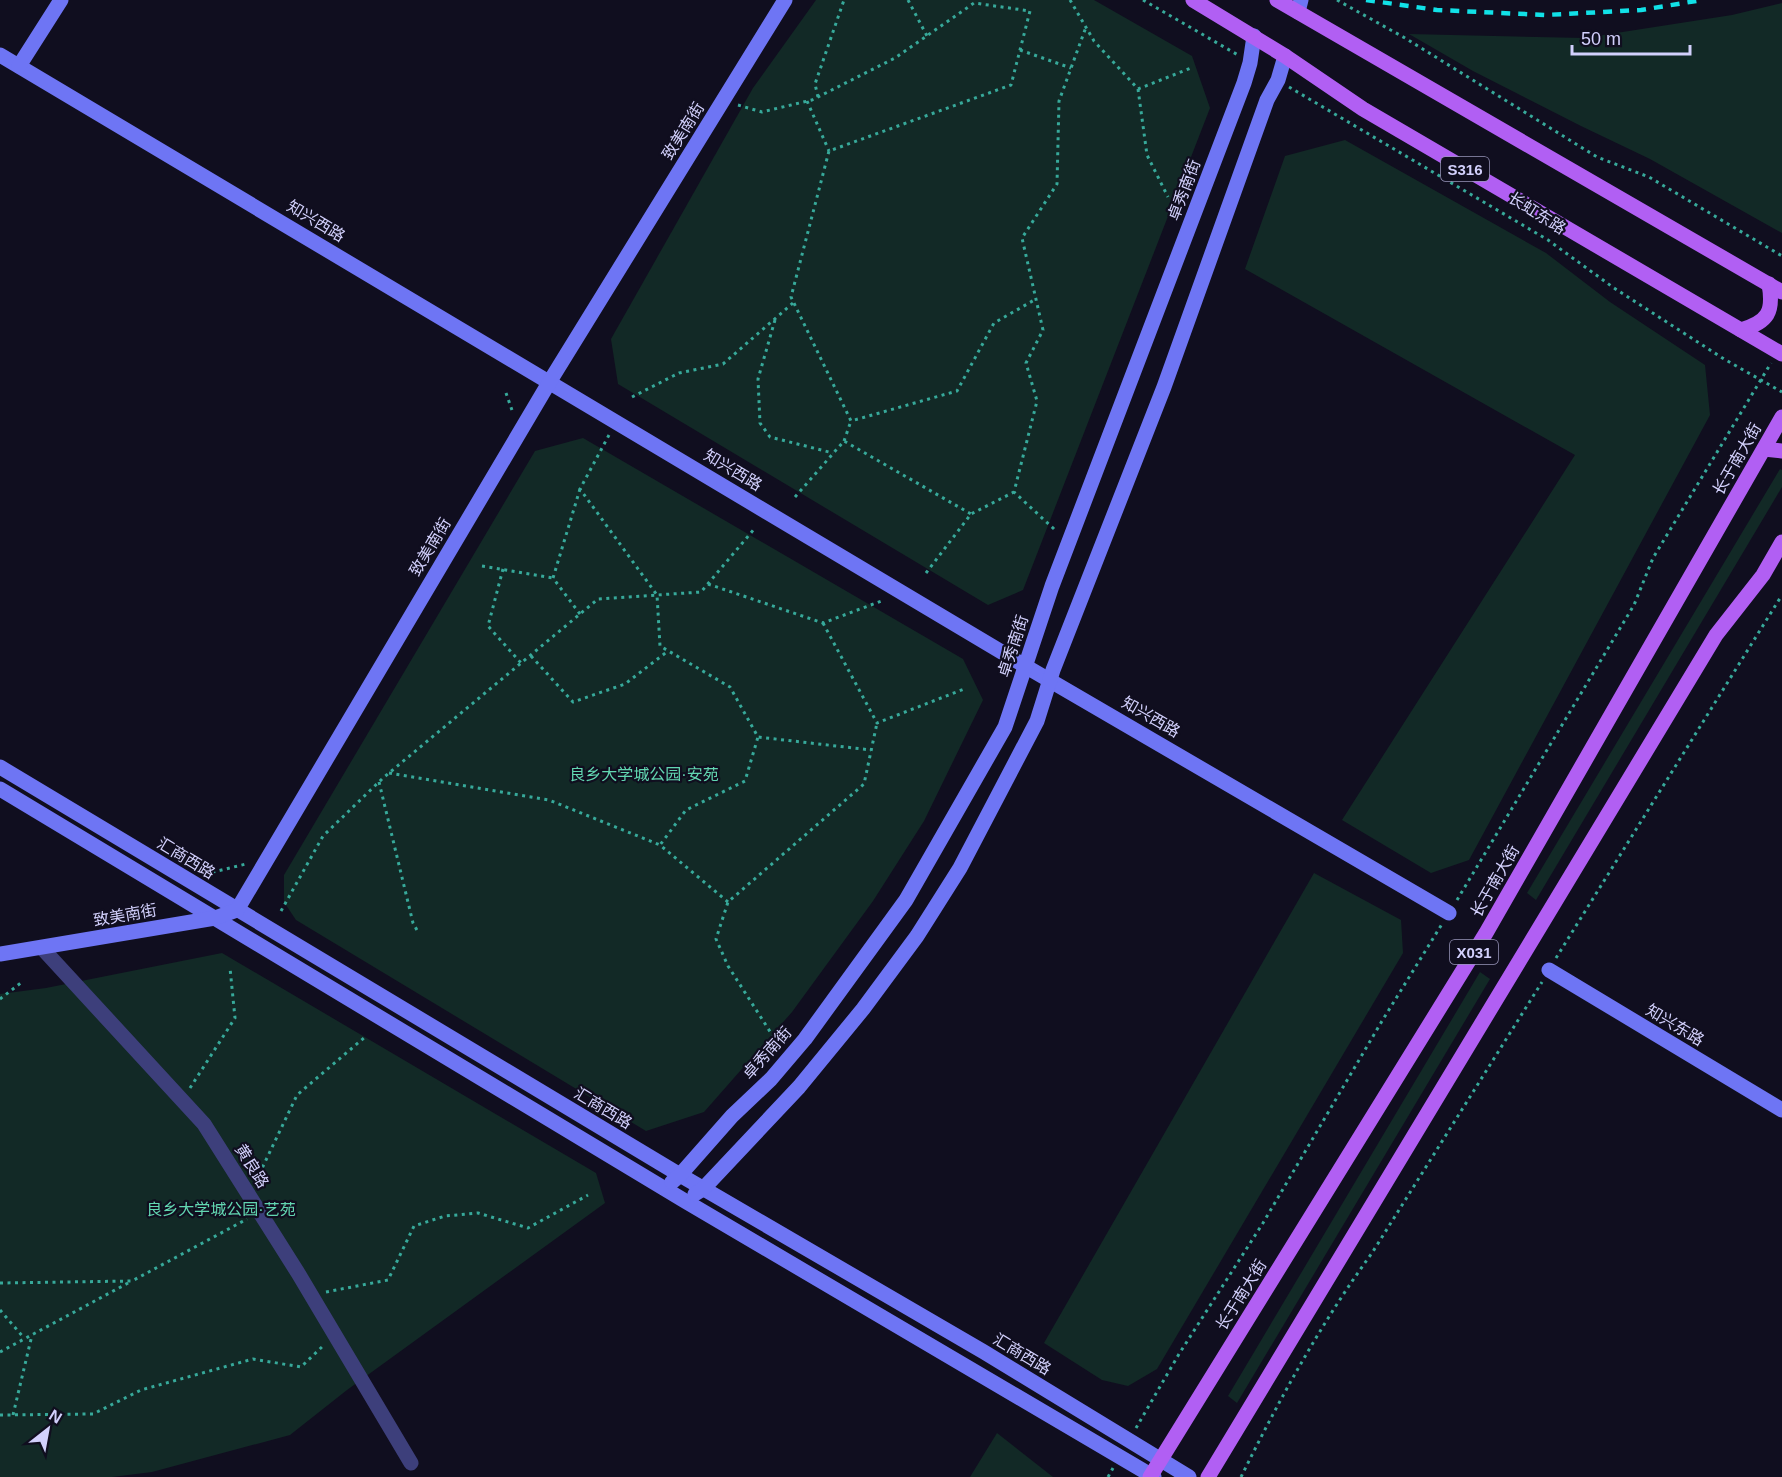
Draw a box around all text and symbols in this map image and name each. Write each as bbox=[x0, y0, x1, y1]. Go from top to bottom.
scale bar bbox=[1572, 18, 1690, 56]
text: 50 m bbox=[1581, 29, 1621, 49]
street label: 致美南街 bbox=[658, 99, 707, 163]
street label: 卓秀南街 bbox=[1165, 157, 1203, 223]
road number: S316 bbox=[1441, 157, 1489, 181]
street label: 长虹东路 bbox=[1505, 189, 1569, 237]
street label: 知兴西路 bbox=[284, 197, 348, 245]
street label: 长于南大街 bbox=[1710, 420, 1764, 498]
street label: 知兴西路 bbox=[701, 446, 765, 494]
street label: 致美南街 bbox=[405, 515, 454, 579]
street label: 卓秀南街 bbox=[995, 613, 1031, 679]
street label: 知兴西路 bbox=[1119, 694, 1183, 740]
park label: 良乡大学城公园·安苑 bbox=[569, 766, 719, 783]
street label: 汇商西路 bbox=[154, 834, 218, 882]
street label: 长于南大街 bbox=[1468, 842, 1522, 920]
street label: 致美南街 bbox=[92, 900, 158, 929]
road number: X031 bbox=[1450, 940, 1498, 964]
street label: 知兴东路 bbox=[1643, 1001, 1707, 1049]
street label: 卓秀南街 bbox=[739, 1024, 795, 1082]
street label: 汇商西路 bbox=[571, 1084, 635, 1132]
street label: 黄良路 bbox=[232, 1141, 272, 1191]
park label: 良乡大学城公园·艺苑 bbox=[146, 1201, 296, 1218]
street label: 长于南大街 bbox=[1213, 1257, 1269, 1333]
street label: 汇商西路 bbox=[990, 1330, 1054, 1378]
north arrow bbox=[18, 1399, 78, 1459]
text: N bbox=[46, 1406, 65, 1427]

